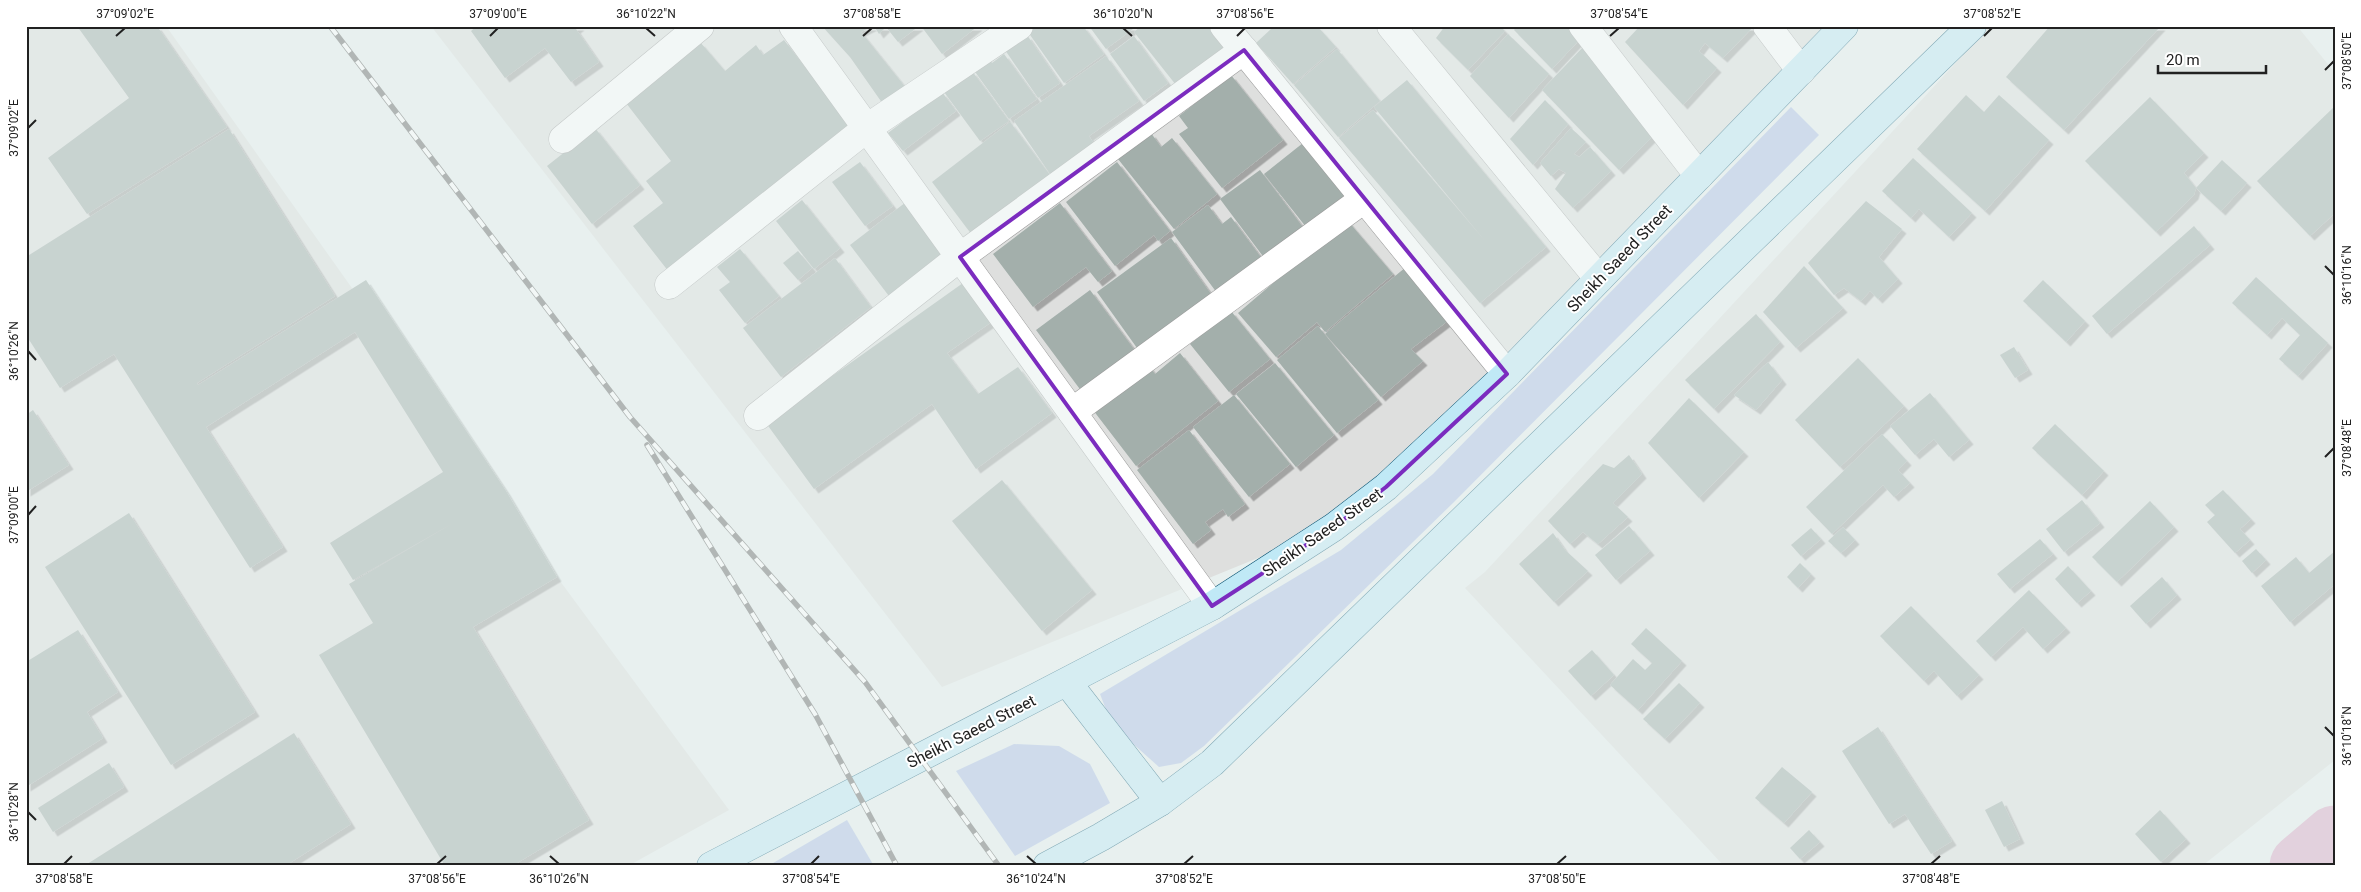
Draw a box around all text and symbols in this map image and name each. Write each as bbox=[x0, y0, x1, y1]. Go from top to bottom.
text: 37°09'02"E bbox=[96, 7, 154, 21]
text: 37°09'00"E bbox=[469, 7, 527, 21]
text: 36°10'22"N bbox=[616, 7, 676, 21]
text: 37°08'58"E bbox=[843, 7, 901, 21]
text: 36°10'20"N bbox=[1093, 7, 1153, 21]
text: 37°08'56"E bbox=[1216, 7, 1274, 21]
text: 37°08'54"E bbox=[1590, 7, 1648, 21]
text: 37°08'52"E bbox=[1963, 7, 2021, 21]
text: 37°08'50"E bbox=[2340, 32, 2354, 90]
scale bar bbox=[2158, 42, 2266, 74]
text: 20 m bbox=[2166, 51, 2200, 69]
text: 37°09'02"E bbox=[7, 99, 21, 157]
street label: Sheikh Saeed Street bbox=[1563, 201, 1675, 316]
text: 36°10'16"N bbox=[2340, 245, 2354, 305]
text: 36°10'26"N bbox=[7, 321, 21, 381]
text: 37°08'48"E bbox=[2340, 419, 2354, 477]
street label: Sheikh Saeed Street bbox=[1259, 484, 1386, 581]
text: 37°09'00"E bbox=[7, 486, 21, 544]
street label: Sheikh Saeed Street bbox=[904, 691, 1039, 772]
text: 36°10'18"N bbox=[2340, 706, 2354, 766]
text: 36°10'28"N bbox=[7, 782, 21, 842]
text: 37°08'58"E bbox=[35, 872, 93, 886]
text: 37°08'56"E bbox=[408, 872, 466, 886]
text: 36°10'26"N bbox=[529, 872, 589, 886]
text: 37°08'54"E bbox=[782, 872, 840, 886]
text: 36°10'24"N bbox=[1006, 872, 1066, 886]
text: 37°08'52"E bbox=[1155, 872, 1213, 886]
text: 37°08'50"E bbox=[1528, 872, 1586, 886]
text: 37°08'48"E bbox=[1902, 872, 1960, 886]

